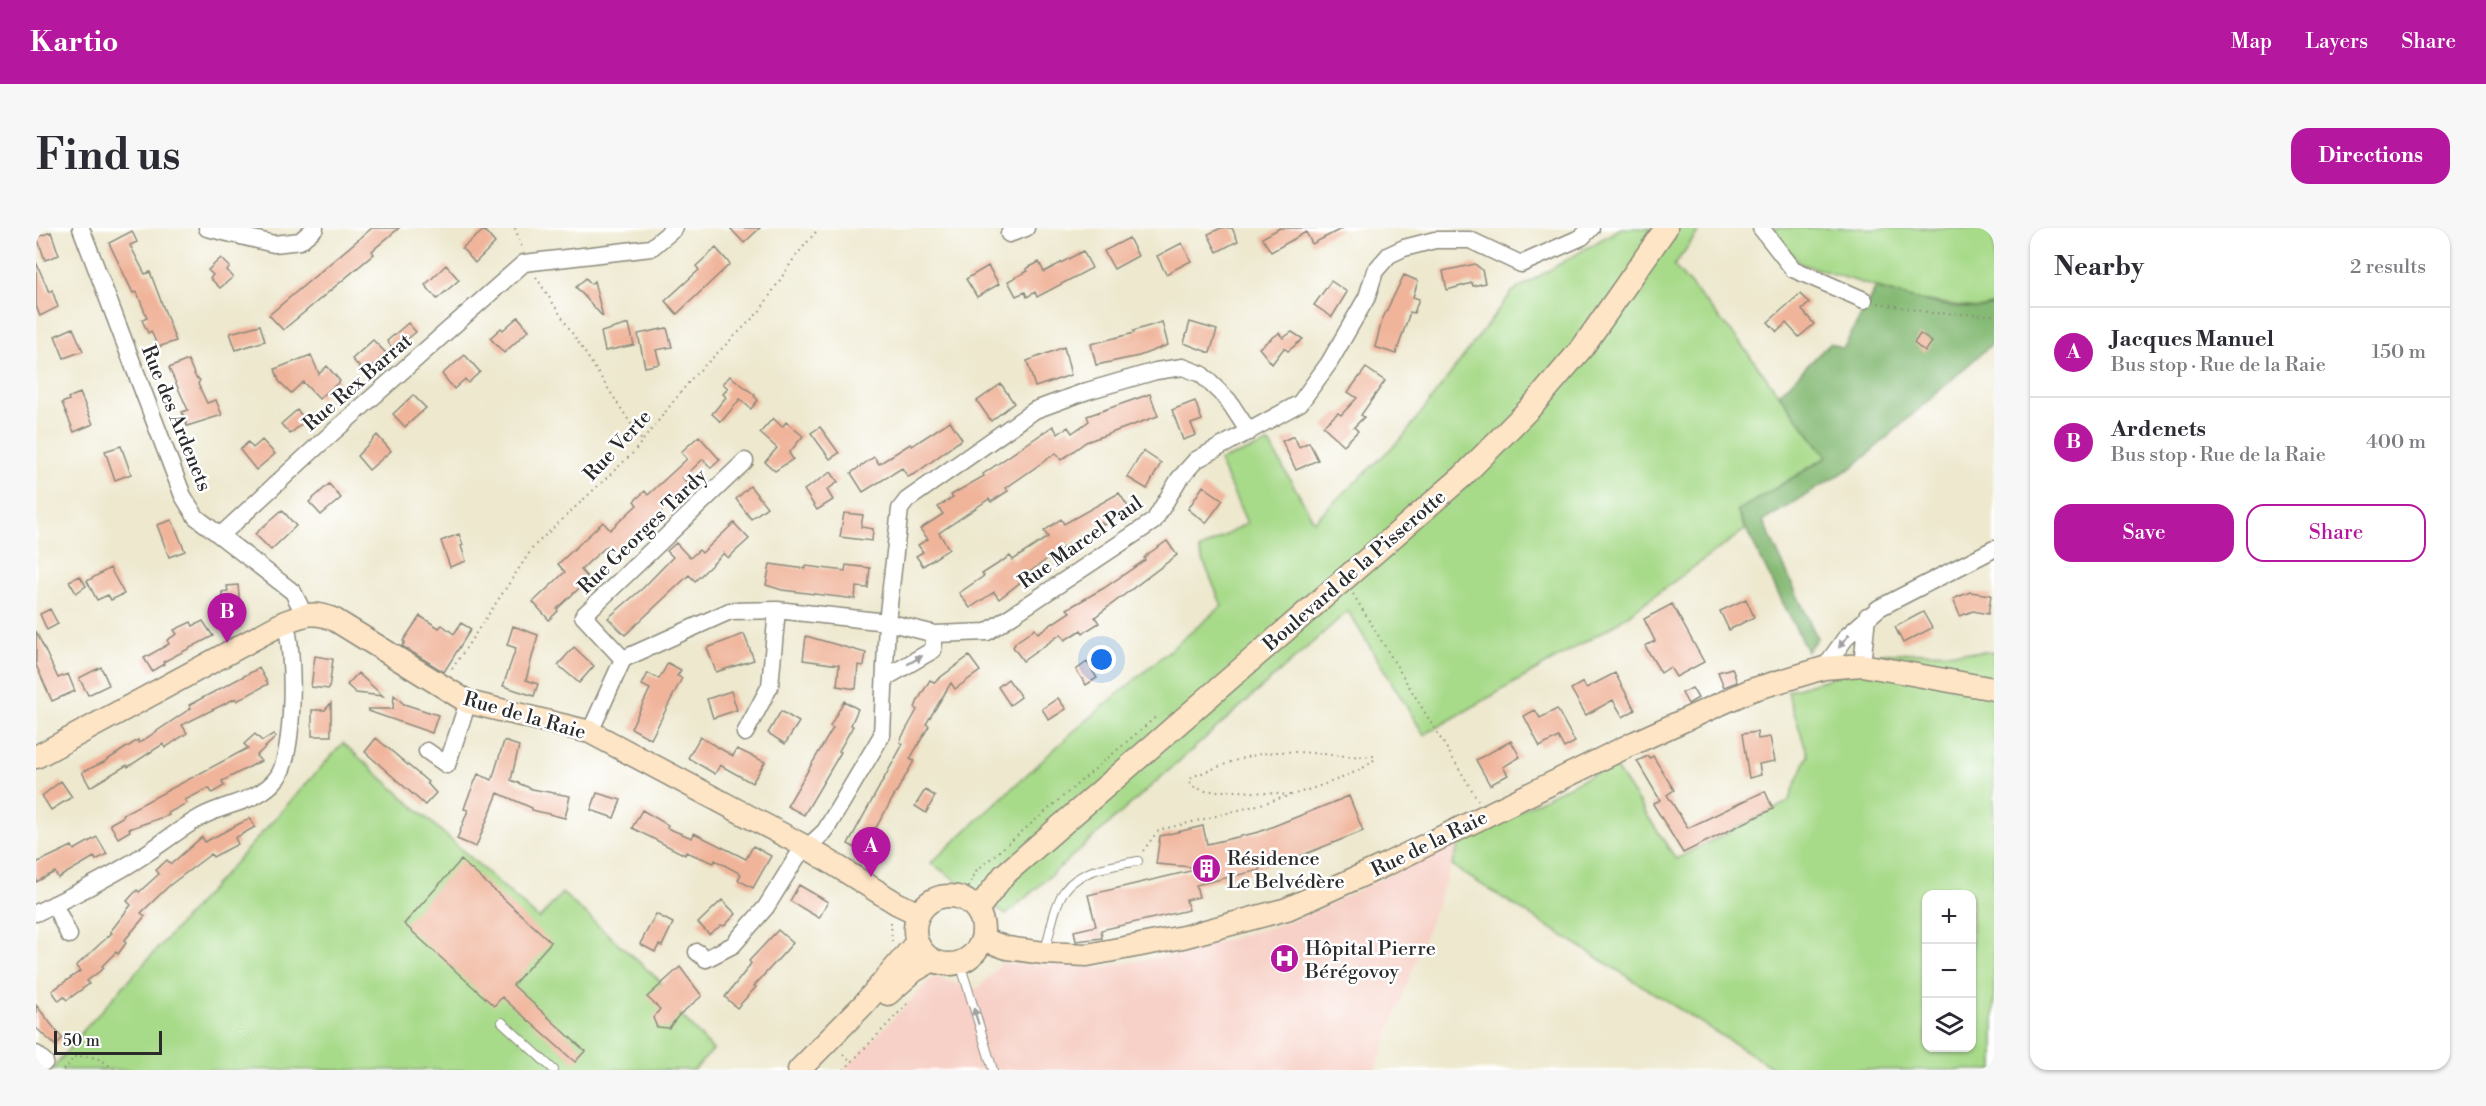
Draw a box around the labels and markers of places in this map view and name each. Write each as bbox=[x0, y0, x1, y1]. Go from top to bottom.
pin: B bbox=[208, 594, 246, 643]
pin: A bbox=[852, 828, 890, 877]
place label: Résidence Le Belvédère bbox=[1227, 847, 1344, 895]
building icon: Résidence Le Belvédère bbox=[1190, 853, 1222, 885]
place label: Hôpital Pierre Bérégovoy bbox=[1304, 937, 1436, 985]
hospital icon: Hôpital Pierre Bérégovoy bbox=[1268, 943, 1300, 975]

